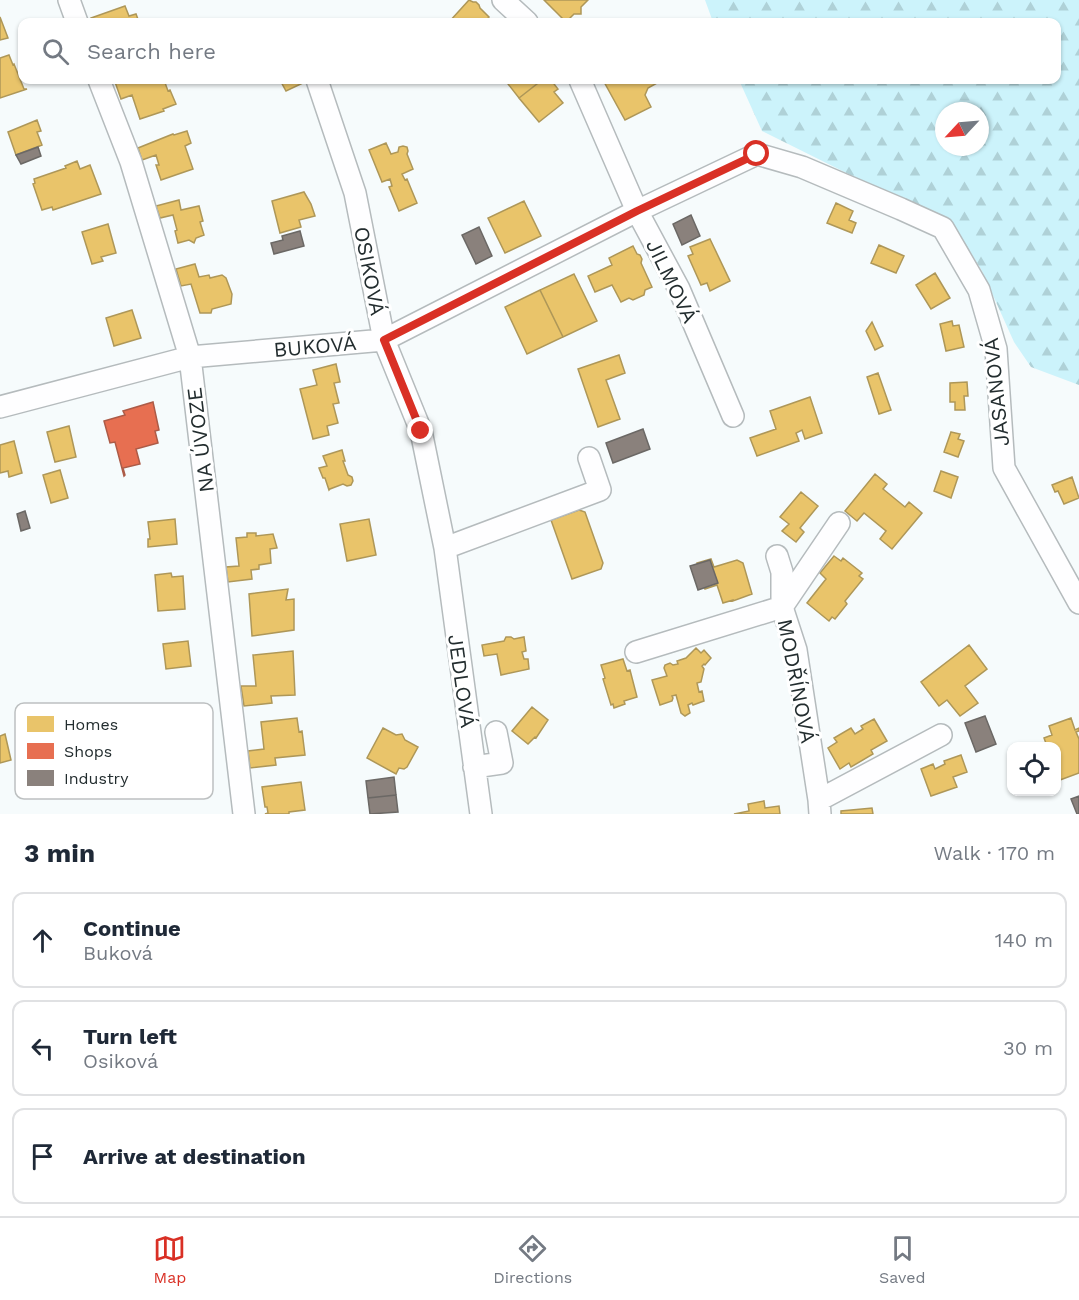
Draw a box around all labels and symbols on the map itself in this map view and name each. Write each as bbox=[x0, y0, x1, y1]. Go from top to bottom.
north arrow bbox=[935, 102, 989, 156]
route start bbox=[743, 140, 769, 166]
street label: OSIKOVÁ bbox=[349, 224, 391, 318]
street label: JILMOVÁ bbox=[641, 235, 703, 327]
street label: BUKOVÁ bbox=[272, 330, 358, 362]
street label: JASANOVÁ bbox=[978, 336, 1014, 448]
street label: NA ÚVOZE bbox=[181, 386, 219, 494]
route end bbox=[407, 417, 433, 443]
street label: MODŘÍNOVÁ bbox=[773, 617, 821, 745]
street label: JEDLOVÁ bbox=[443, 633, 481, 729]
legend bbox=[15, 703, 213, 799]
text: Homes bbox=[64, 715, 118, 734]
text: Shops bbox=[64, 742, 112, 761]
text: Industry bbox=[64, 769, 129, 788]

